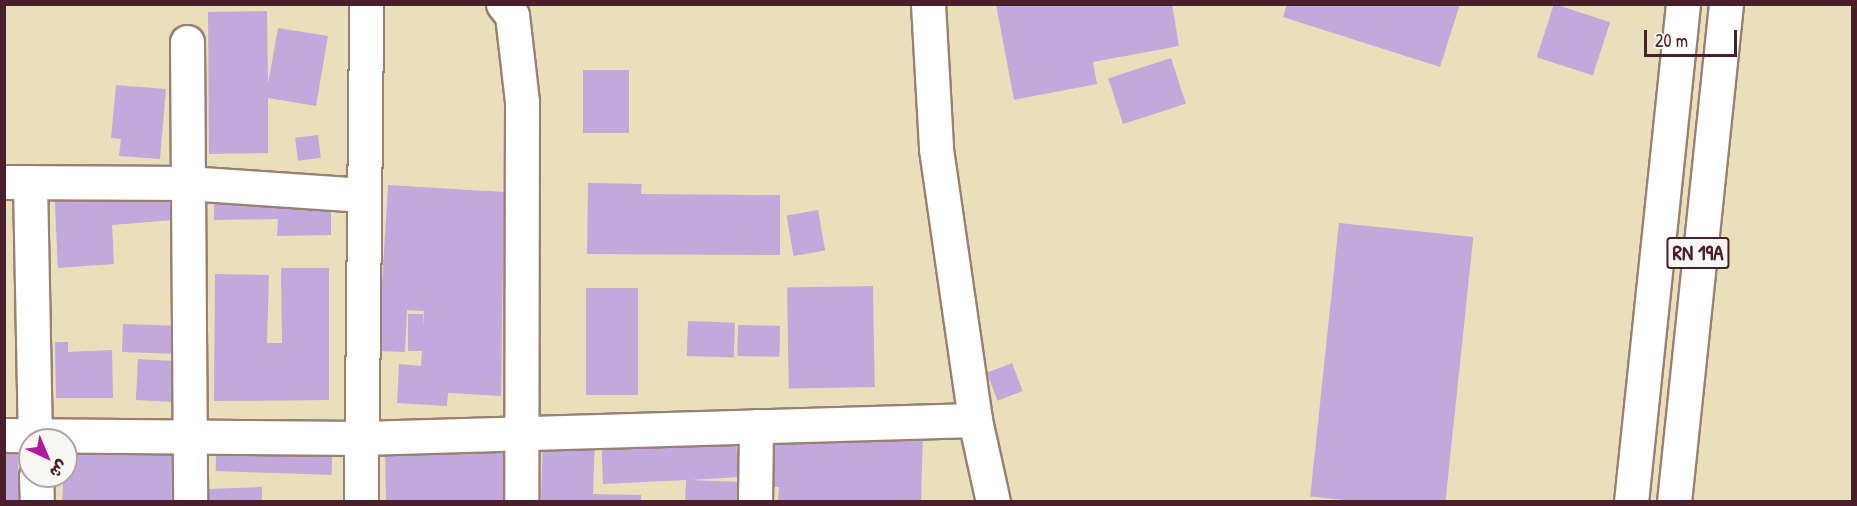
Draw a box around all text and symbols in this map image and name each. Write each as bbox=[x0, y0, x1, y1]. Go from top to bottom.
scale bar bbox=[1647, 18, 1740, 56]
text: 20 m bbox=[1655, 28, 1688, 53]
road number: RN 19A bbox=[1665, 235, 1731, 271]
north arrow bbox=[18, 428, 78, 488]
text: ش bbox=[45, 455, 73, 484]

